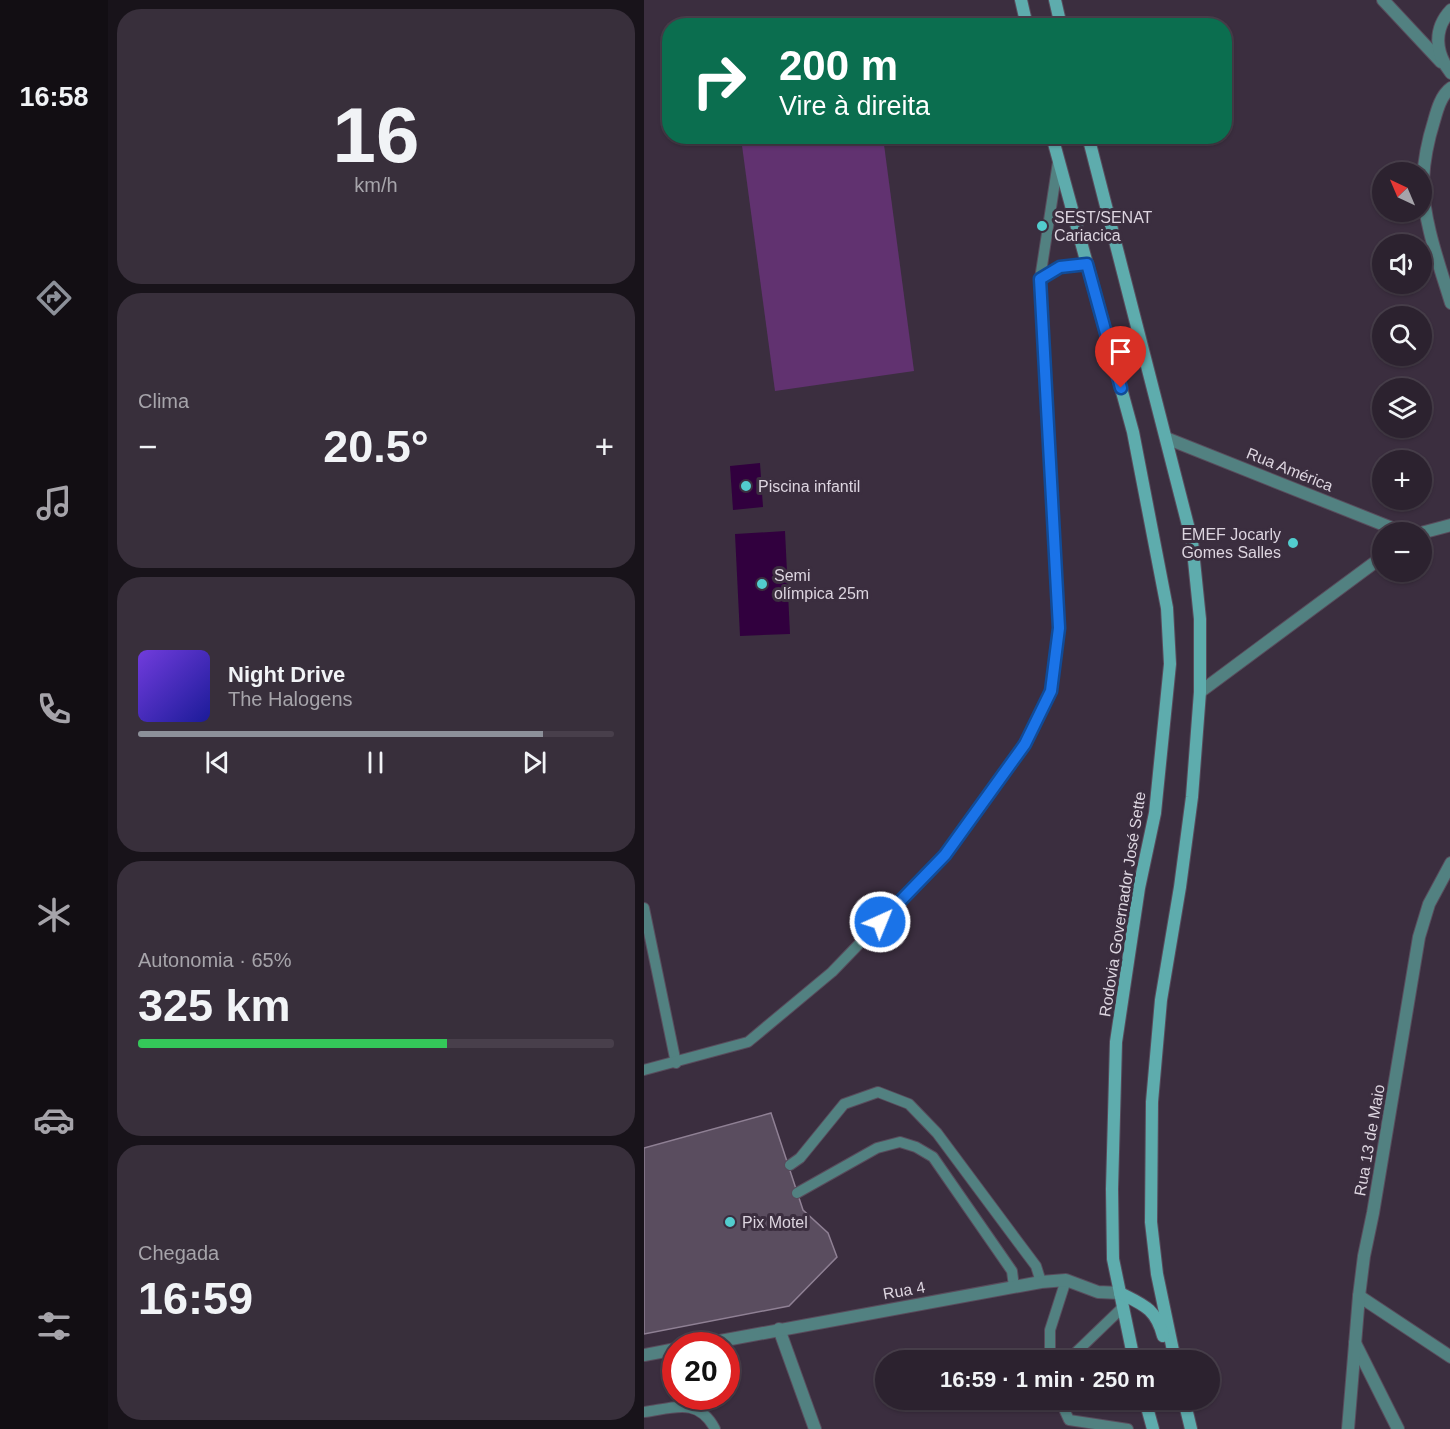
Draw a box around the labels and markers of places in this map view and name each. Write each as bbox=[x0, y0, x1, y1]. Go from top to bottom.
place label: SEST/SENAT Cariacica bbox=[1054, 209, 1153, 244]
marker: SEST/SENAT Cariacica bbox=[1035, 219, 1049, 233]
pin bbox=[1095, 326, 1146, 388]
place label: Piscina infantil bbox=[758, 478, 860, 495]
marker: Piscina infantil bbox=[739, 479, 753, 493]
place label: EMEF Jocarly Gomes Salles bbox=[1181, 526, 1281, 561]
marker: EMEF Jocarly Gomes Salles bbox=[1286, 536, 1300, 550]
place label: Semi olímpica 25m bbox=[774, 567, 869, 602]
marker: Semi olímpica 25m bbox=[755, 577, 769, 591]
place label: Pix Motel bbox=[742, 1214, 808, 1231]
marker: Pix Motel bbox=[723, 1215, 737, 1229]

